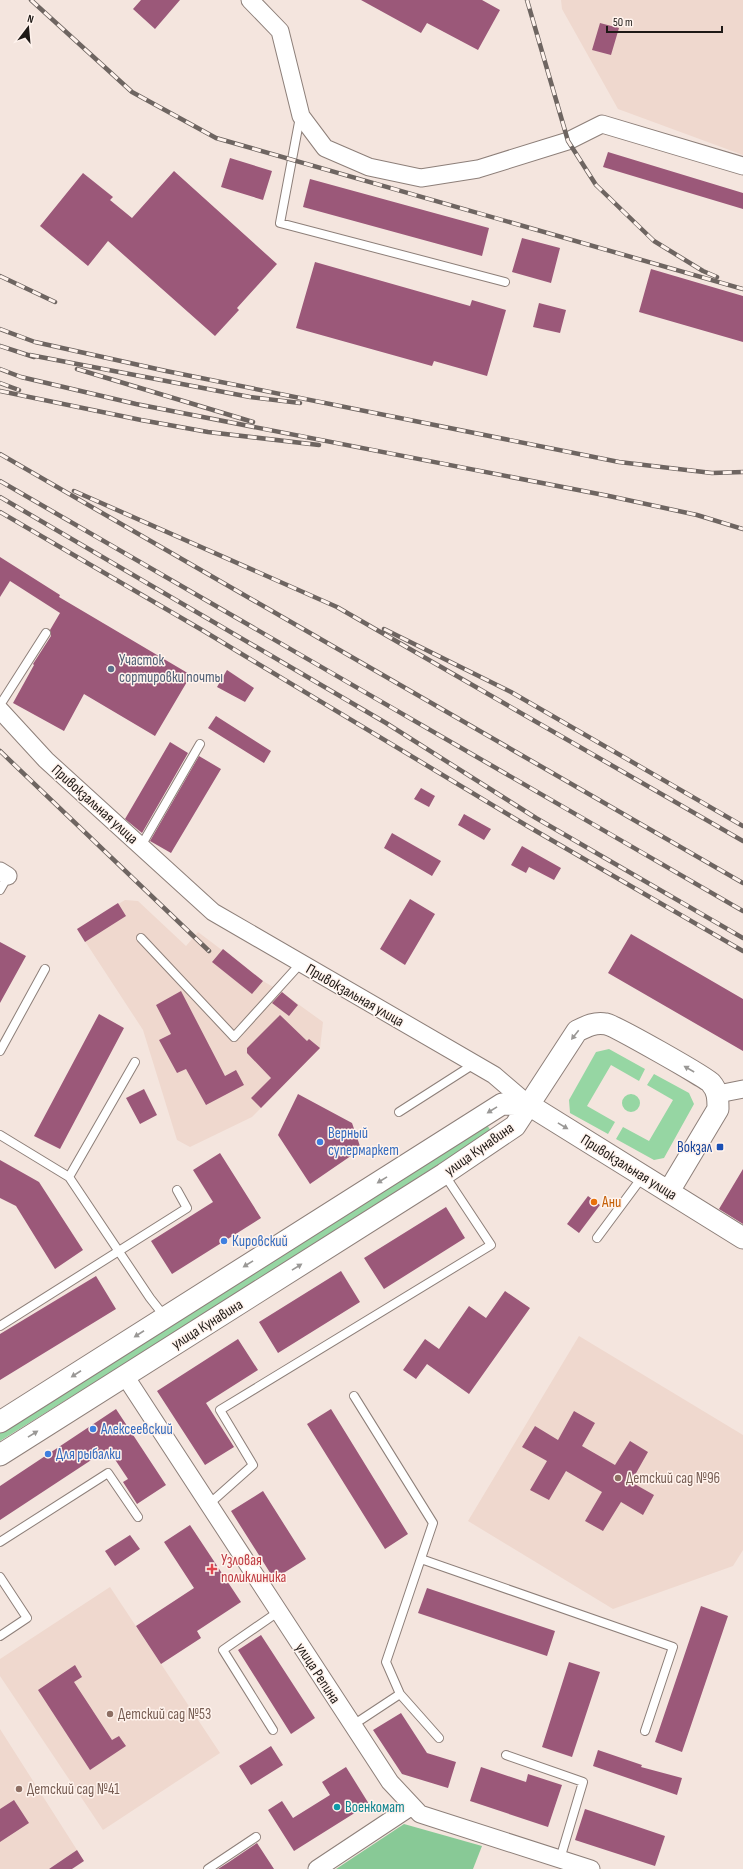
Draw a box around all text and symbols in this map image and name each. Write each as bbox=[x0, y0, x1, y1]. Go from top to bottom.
north arrow bbox=[8, 8, 48, 48]
scale bar bbox=[607, 8, 722, 34]
text: N bbox=[26, 12, 35, 26]
text: 50 m bbox=[613, 15, 633, 30]
place label: Участок сортировки почты bbox=[119, 651, 223, 687]
marker: Участок сортировки почты bbox=[106, 664, 116, 674]
street label: Привокзальная улица bbox=[47, 761, 142, 848]
street label: Привокзальная улица bbox=[302, 960, 407, 1031]
one-way arrow bbox=[571, 1030, 579, 1041]
one-way arrow bbox=[683, 1066, 695, 1073]
one-way arrow bbox=[486, 1107, 498, 1114]
street label: улица Кунавина bbox=[441, 1118, 518, 1180]
one-way arrow bbox=[557, 1122, 569, 1129]
place label: Верный супермаркет bbox=[328, 1124, 399, 1160]
street label: Привокзальная улица bbox=[577, 1130, 681, 1205]
marker: Верный супермаркет bbox=[315, 1137, 325, 1147]
place label: Вокзал bbox=[677, 1138, 713, 1157]
marker: Вокзал bbox=[715, 1142, 725, 1152]
one-way arrow bbox=[376, 1176, 388, 1183]
place label: Ани bbox=[601, 1193, 621, 1212]
marker: Ани bbox=[589, 1197, 599, 1207]
place label: Кировский bbox=[232, 1232, 288, 1251]
marker: Кировский bbox=[219, 1236, 229, 1246]
one-way arrow bbox=[243, 1260, 253, 1268]
one-way arrow bbox=[292, 1263, 302, 1271]
street label: улица Кунавина bbox=[168, 1295, 247, 1354]
one-way arrow bbox=[133, 1330, 144, 1337]
one-way arrow bbox=[70, 1370, 81, 1378]
place label: Алексеевский bbox=[100, 1420, 173, 1439]
marker: Алексеевский bbox=[88, 1424, 98, 1434]
one-way arrow bbox=[27, 1430, 39, 1437]
place label: Для рыбалки bbox=[56, 1445, 121, 1464]
marker: Для рыбалки bbox=[43, 1449, 53, 1459]
place label: Детский сад №96 bbox=[626, 1469, 720, 1488]
marker: Детский сад №96 bbox=[613, 1473, 623, 1483]
place label: Узловая поликлиника bbox=[221, 1551, 286, 1587]
marker: Узловая поликлиника bbox=[206, 1563, 218, 1575]
street label: улица Репина bbox=[291, 1639, 344, 1707]
place label: Детский сад №53 bbox=[118, 1705, 211, 1724]
marker: Детский сад №53 bbox=[105, 1709, 115, 1719]
place label: Детский сад №41 bbox=[27, 1780, 120, 1799]
marker: Детский сад №41 bbox=[14, 1784, 24, 1794]
place label: Военкомат bbox=[345, 1798, 405, 1817]
marker: Военкомат bbox=[332, 1802, 342, 1812]

